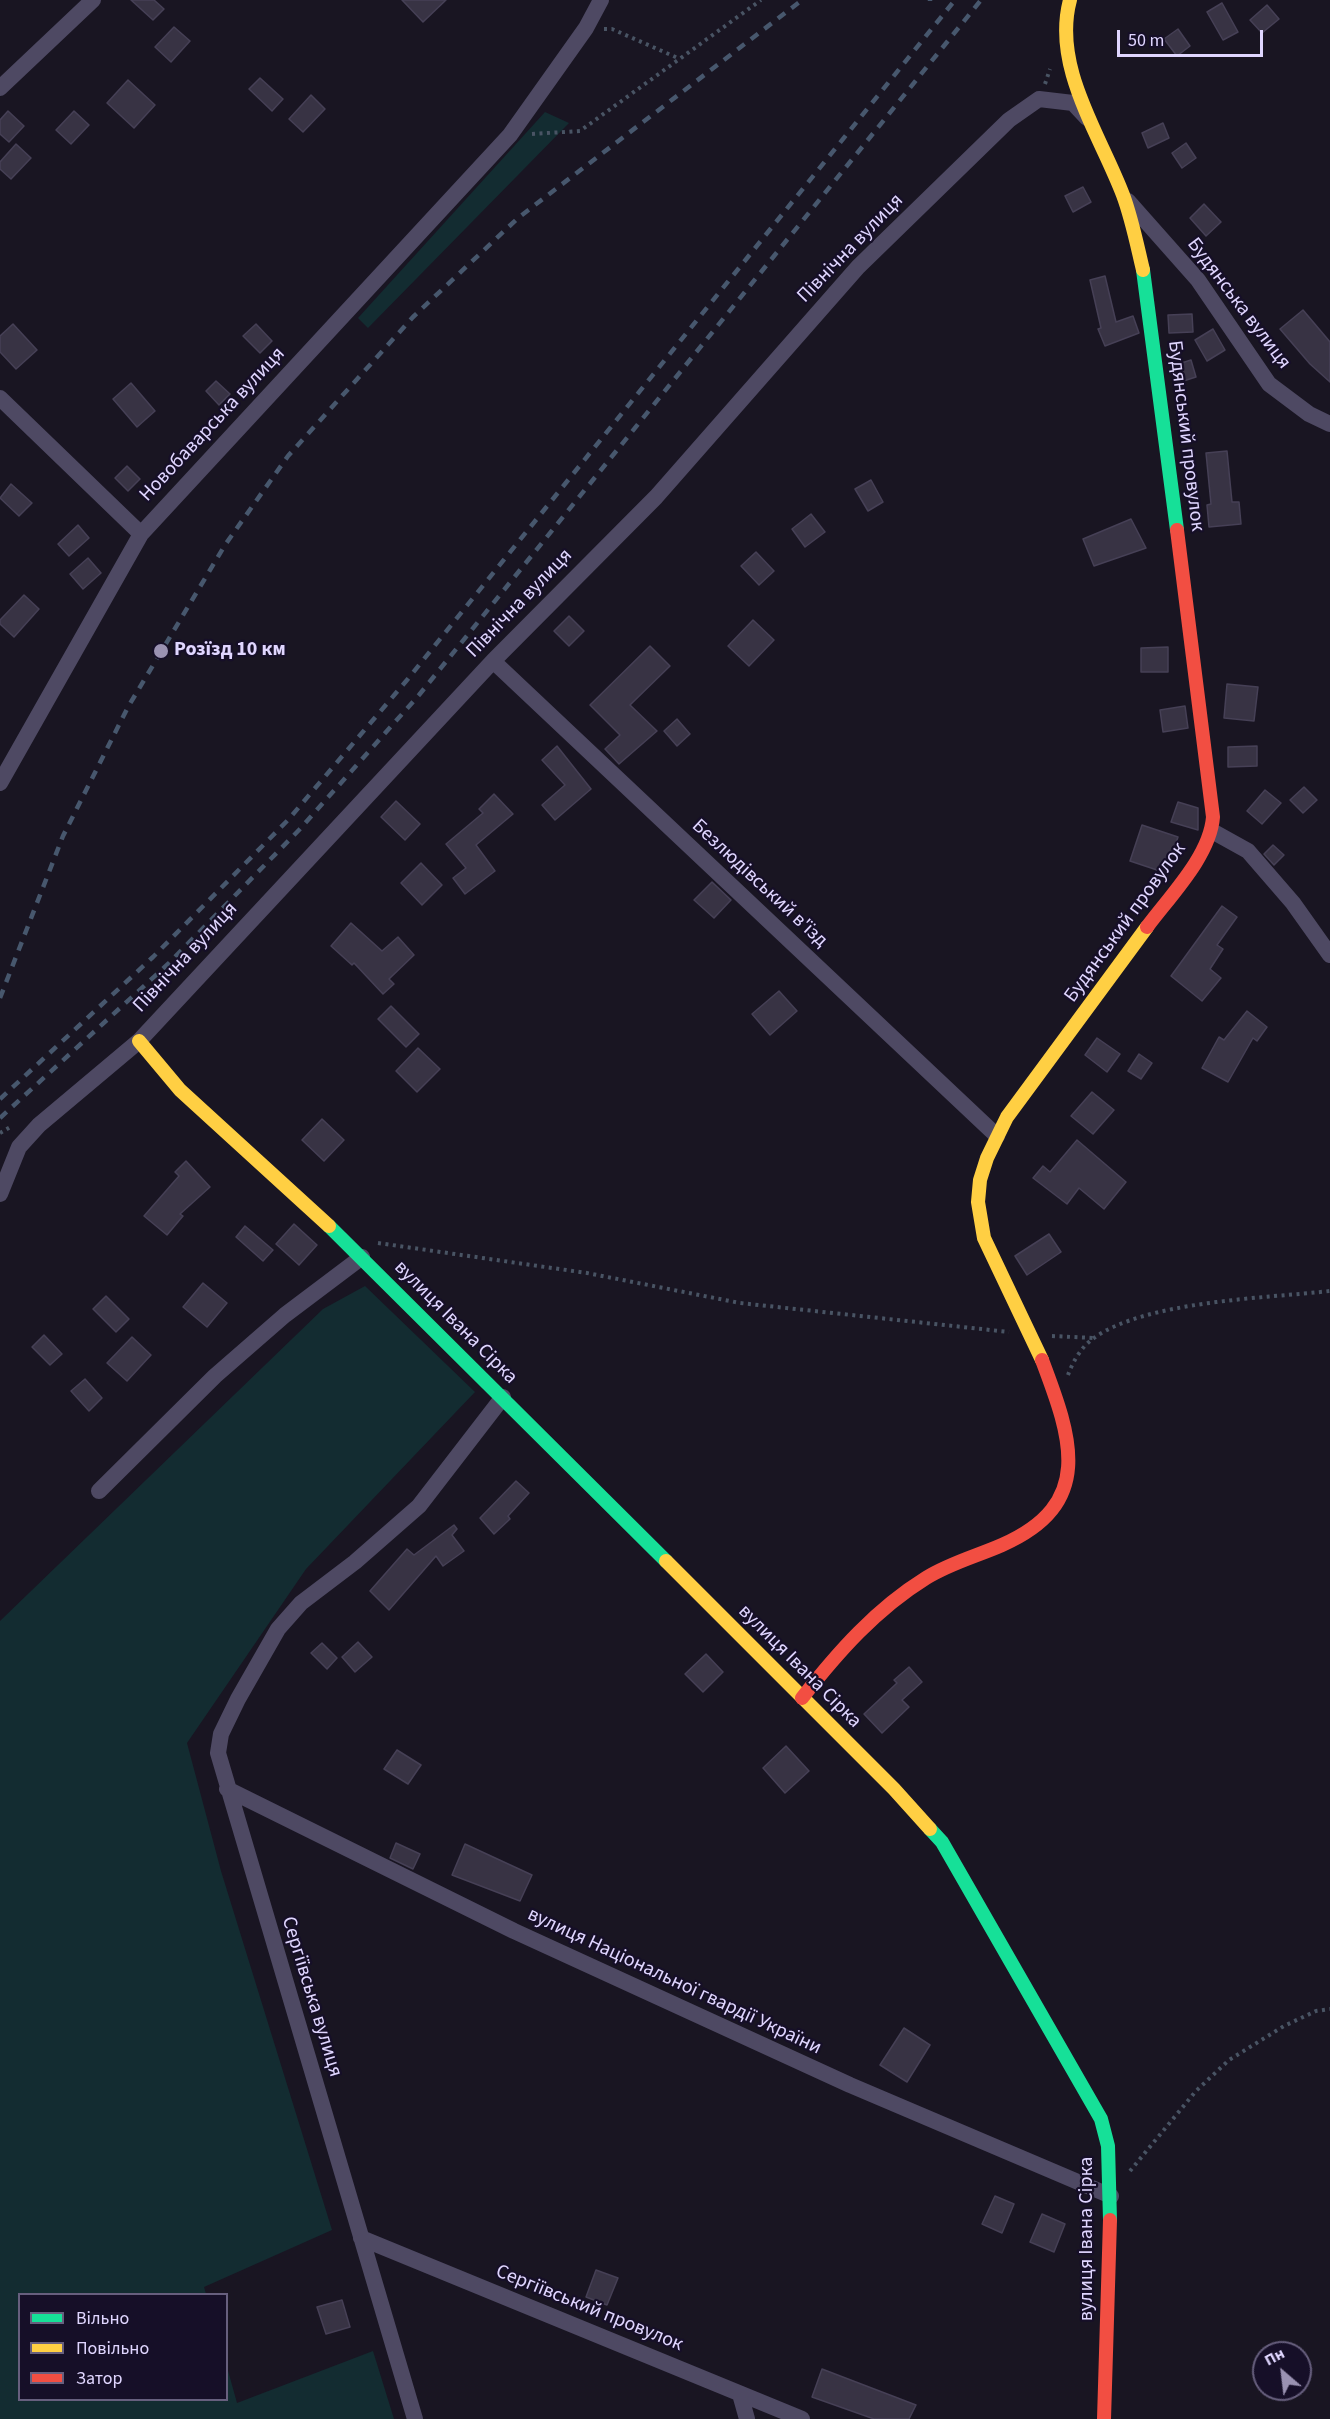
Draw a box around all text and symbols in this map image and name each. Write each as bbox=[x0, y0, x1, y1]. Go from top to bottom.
scale bar bbox=[1120, 18, 1266, 56]
text: 50 m bbox=[1128, 28, 1164, 53]
street label: Північна вулиця bbox=[793, 189, 909, 309]
street label: Будянська вулиця bbox=[1181, 234, 1295, 374]
street label: Будянський провулок bbox=[1161, 339, 1209, 533]
street label: Новобаварська вулиця bbox=[135, 343, 291, 507]
street label: Північна вулиця bbox=[462, 544, 578, 664]
place label: Розїзд 10 км bbox=[174, 639, 286, 663]
marker: Розїзд 10 км bbox=[152, 642, 170, 660]
street label: Безлюдівський в'їзд bbox=[686, 815, 832, 953]
street label: Будянський провулок bbox=[1060, 838, 1192, 1008]
street label: Північна вулиця bbox=[129, 898, 243, 1018]
street label: вулиця Івана Сірка bbox=[388, 1256, 522, 1390]
street label: вулиця Івана Сірка bbox=[732, 1600, 866, 1734]
street label: вулиця Національної гвардії України bbox=[523, 1903, 825, 2061]
street label: Сергіївська вулиця bbox=[275, 1914, 347, 2080]
street label: вулиця Івана Сірка bbox=[1076, 2157, 1100, 2321]
street label: Сергіївський провулок bbox=[492, 2260, 686, 2358]
legend bbox=[18, 2293, 228, 2401]
text: Вільно bbox=[76, 2306, 129, 2331]
text: Повільно bbox=[76, 2336, 149, 2361]
north arrow bbox=[1252, 2341, 1312, 2401]
text: Пн bbox=[1261, 2342, 1288, 2371]
text: Затор bbox=[76, 2366, 123, 2391]

